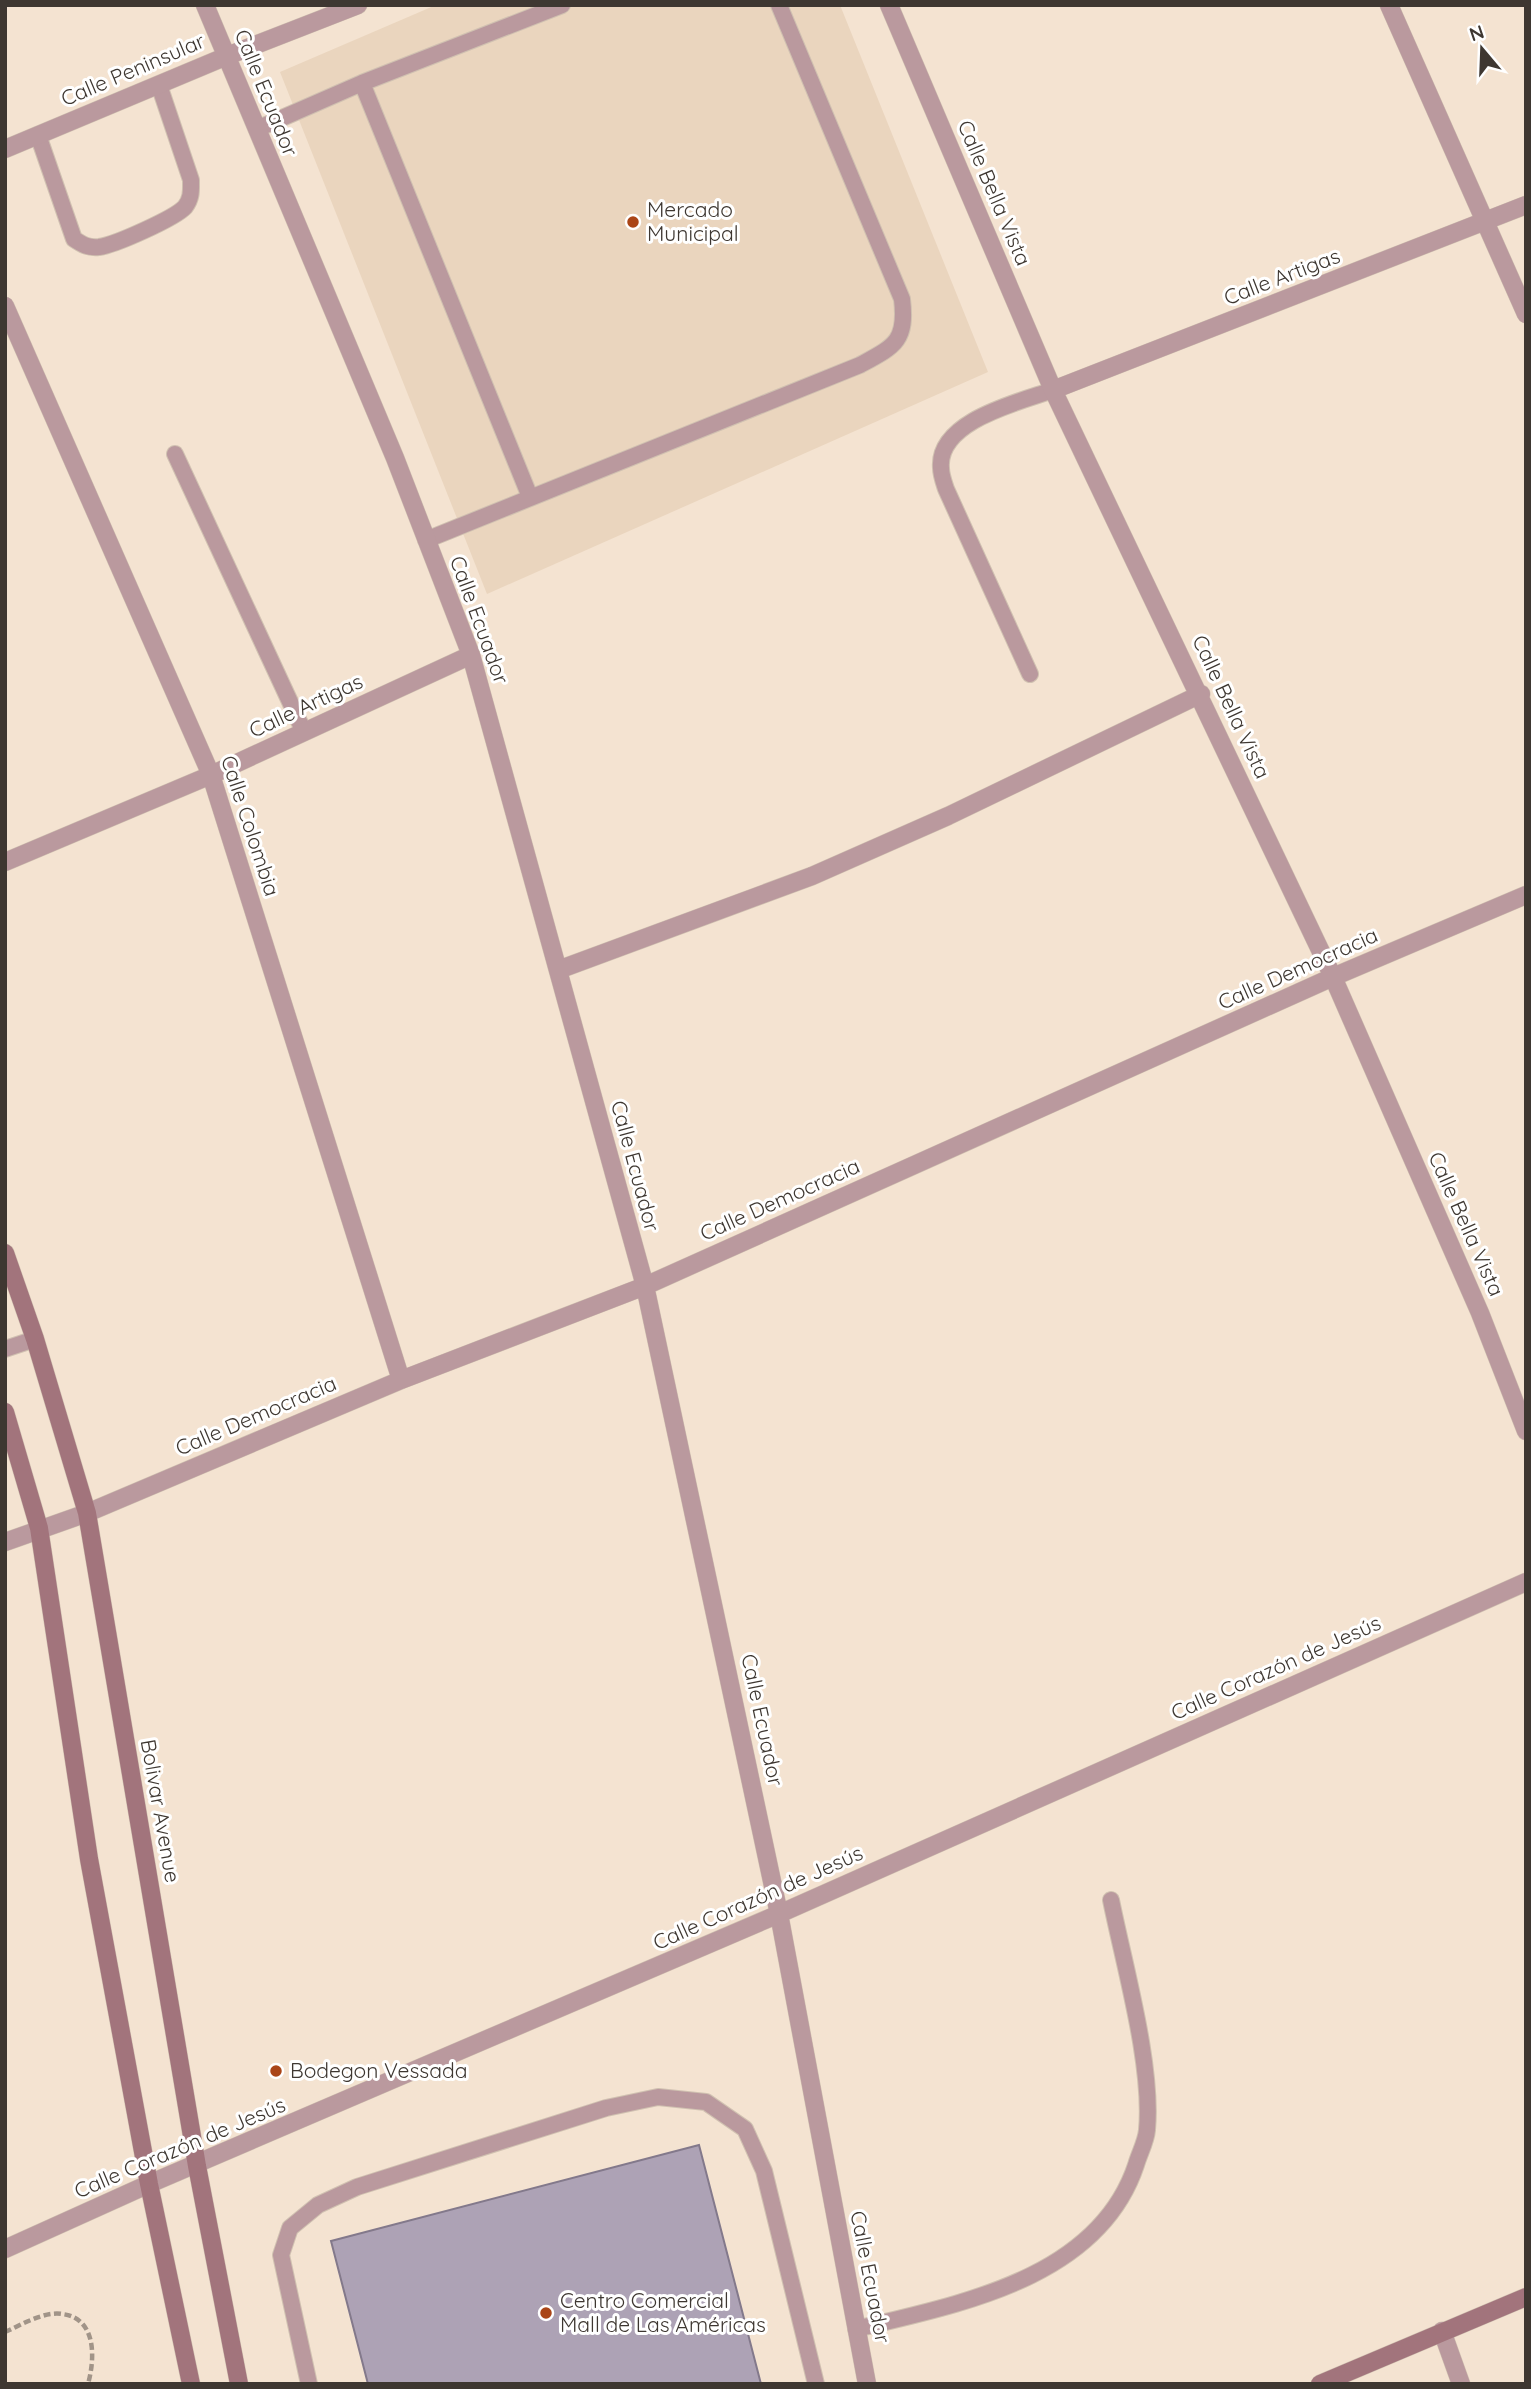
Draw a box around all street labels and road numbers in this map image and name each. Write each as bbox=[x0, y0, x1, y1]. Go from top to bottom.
street label: Calle Ecuador bbox=[230, 25, 304, 160]
street label: Calle Peninsular bbox=[57, 27, 209, 111]
street label: Calle Bella Vista bbox=[953, 116, 1037, 269]
street label: Calle Artigas bbox=[1220, 242, 1343, 310]
street label: Calle Ecuador bbox=[445, 552, 515, 687]
street label: Calle Bella Vista bbox=[1187, 631, 1277, 782]
street label: Calle Artigas bbox=[245, 667, 367, 743]
street label: Calle Colombia bbox=[216, 752, 286, 899]
street label: Calle Democracia bbox=[1214, 921, 1381, 1015]
street label: Calle Ecuador bbox=[606, 1097, 666, 1234]
street label: Calle Bella Vista bbox=[1423, 1147, 1510, 1300]
street label: Calle Democracia bbox=[696, 1152, 863, 1246]
street label: Calle Democracia bbox=[171, 1370, 340, 1461]
street label: Calle Corazón de Jesús bbox=[1167, 1609, 1385, 1725]
street label: Calle Ecuador bbox=[736, 1651, 790, 1788]
street label: Bolivar Avenue bbox=[136, 1737, 186, 1885]
street label: Calle Corazón de Jesús bbox=[649, 1839, 867, 1955]
street label: Calle Corazón de Jesús bbox=[70, 2091, 289, 2203]
street label: Calle Ecuador bbox=[845, 2208, 897, 2345]

